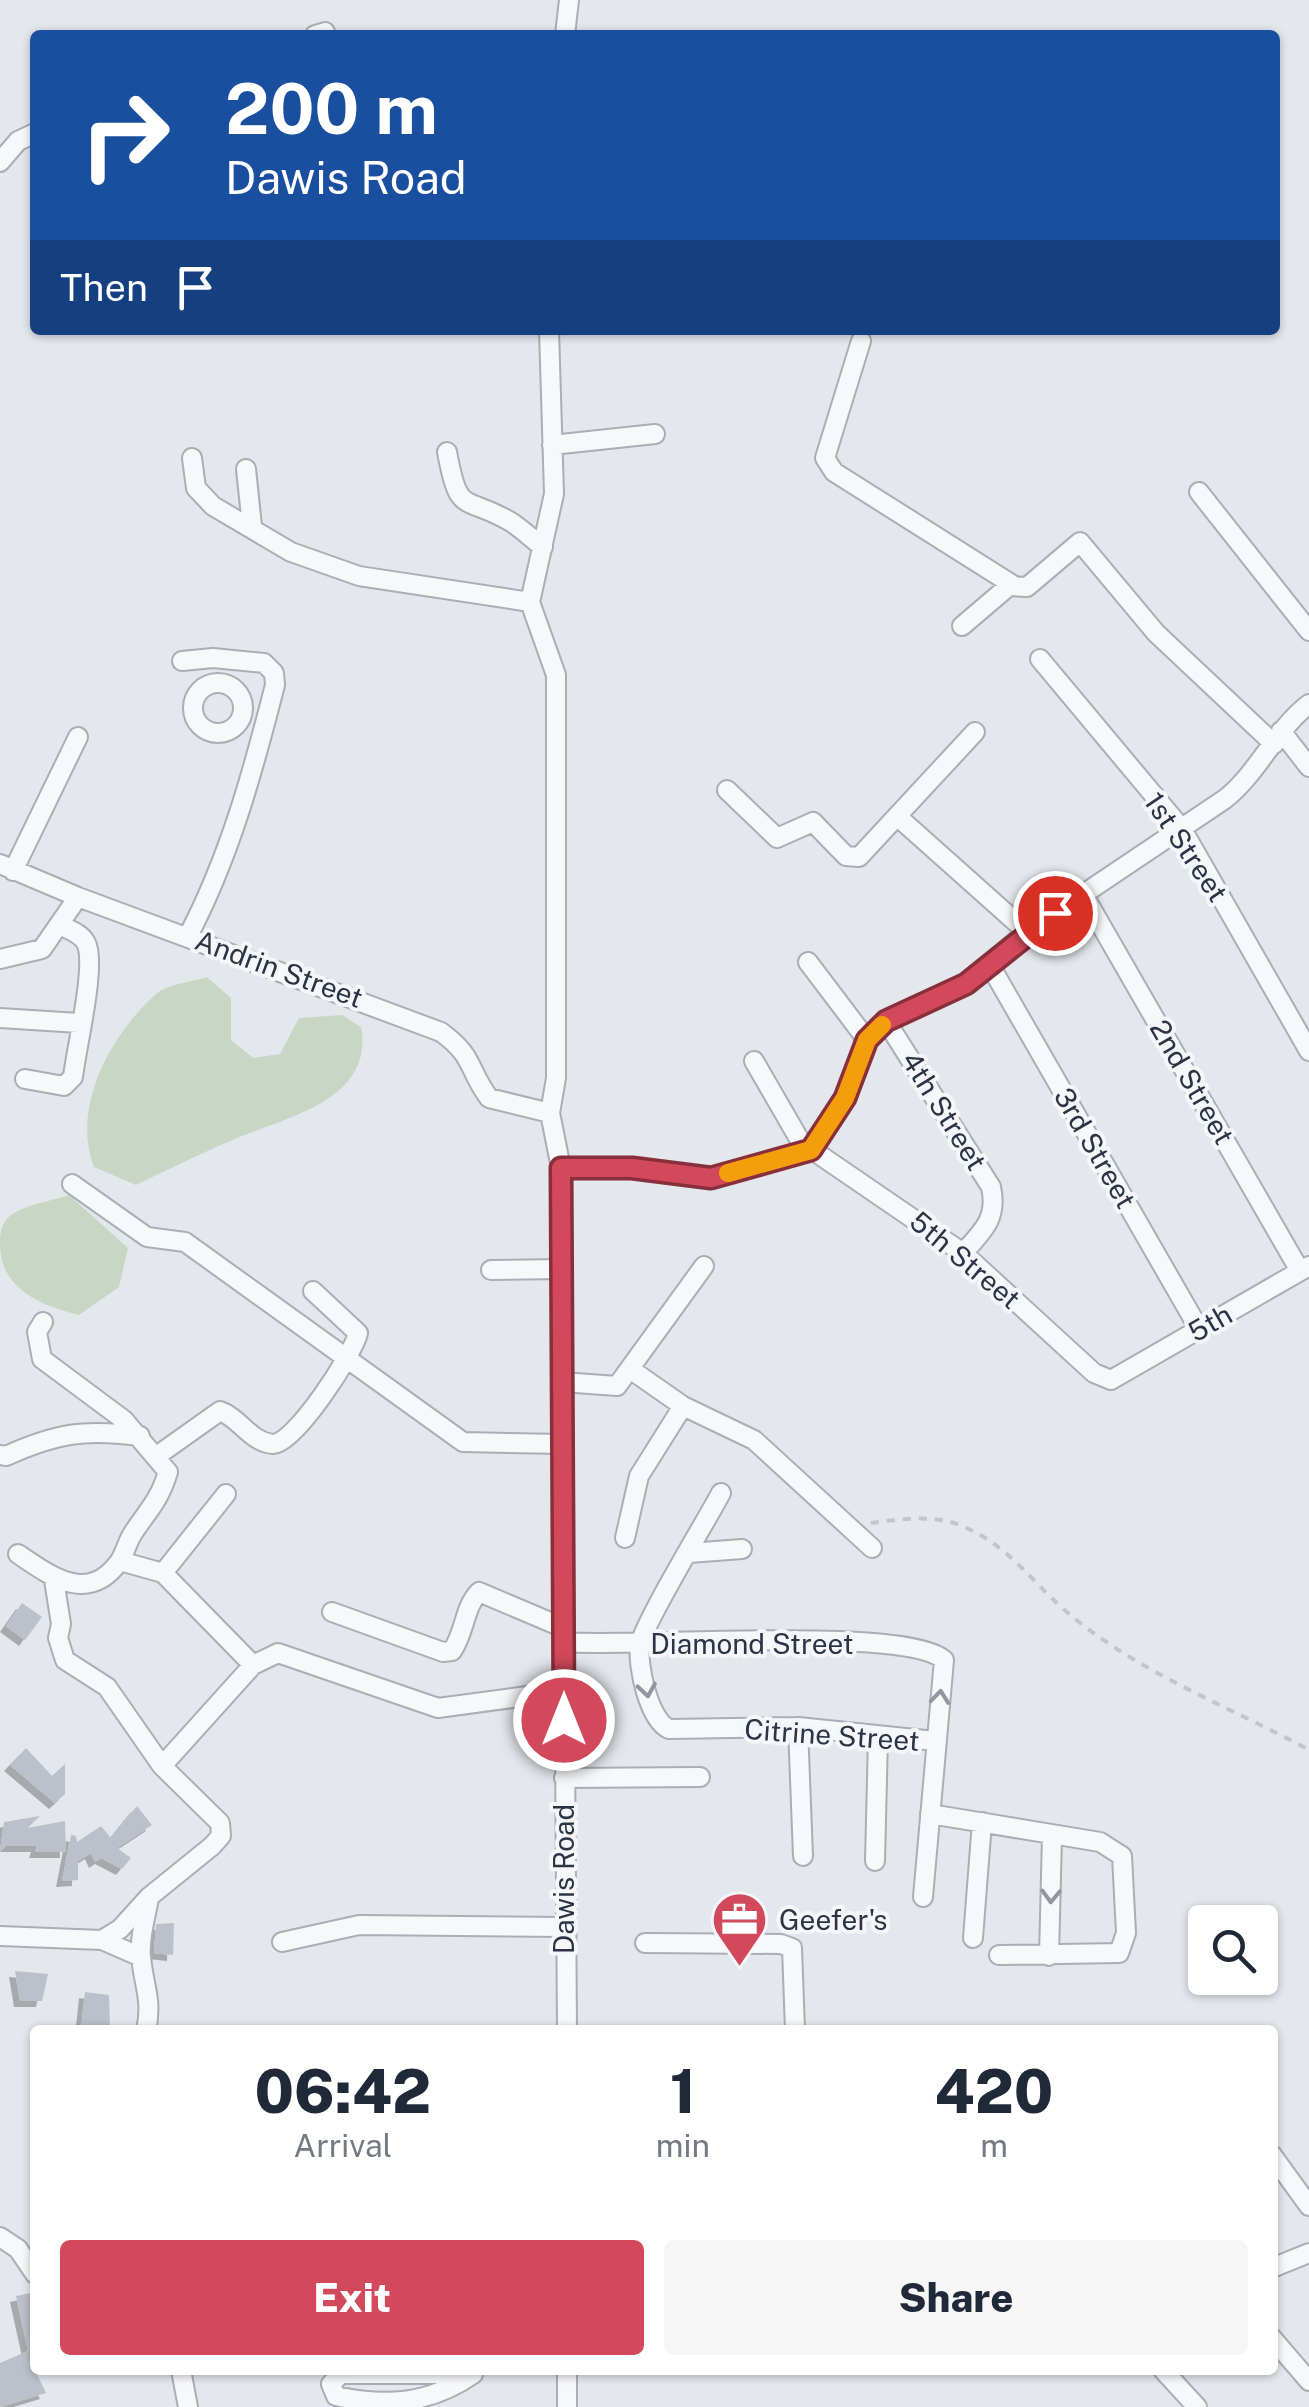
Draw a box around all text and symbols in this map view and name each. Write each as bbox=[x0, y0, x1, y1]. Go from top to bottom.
text: 200 m bbox=[225, 67, 438, 150]
icon: right bbox=[60, 70, 190, 200]
text: Dawis Road bbox=[225, 151, 467, 204]
icon: arrive bbox=[168, 260, 223, 315]
text: Then bbox=[60, 265, 148, 310]
street label: 1st Street bbox=[1138, 786, 1235, 908]
pin bbox=[1013, 871, 1098, 956]
icon: arrive bbox=[1028, 886, 1083, 941]
street label: Andrin Street bbox=[191, 923, 367, 1014]
street label: 2nd Street bbox=[1144, 1014, 1241, 1150]
street label: 4th Street bbox=[895, 1045, 994, 1176]
street label: 3rd Street bbox=[1048, 1082, 1143, 1214]
street label: 5th Street bbox=[904, 1204, 1027, 1315]
street label: 5th bbox=[1182, 1297, 1237, 1348]
street label: Diamond Street bbox=[650, 1627, 854, 1660]
position arrow bbox=[512, 1668, 616, 1772]
one-way arrow bbox=[636, 1682, 657, 1699]
one-way arrow bbox=[929, 1688, 950, 1704]
street label: Citrine Street bbox=[743, 1712, 921, 1757]
street label: Dawis Road bbox=[547, 1804, 580, 1954]
one-way arrow bbox=[1040, 1889, 1061, 1905]
office icon: Geefer's bbox=[710, 1890, 770, 1969]
place label: Geefer's bbox=[779, 1903, 888, 1936]
map controls bbox=[1188, 1905, 1278, 1995]
button: search bbox=[1188, 1905, 1278, 1995]
text: 06:42 bbox=[255, 2056, 431, 2127]
text: 1 bbox=[670, 2056, 696, 2127]
text: 420 bbox=[935, 2056, 1053, 2127]
text: Arrival bbox=[293, 2127, 392, 2164]
text: min bbox=[656, 2127, 710, 2164]
text: m bbox=[980, 2127, 1008, 2164]
button: Exit bbox=[60, 2240, 644, 2355]
button: Share bbox=[664, 2240, 1248, 2355]

